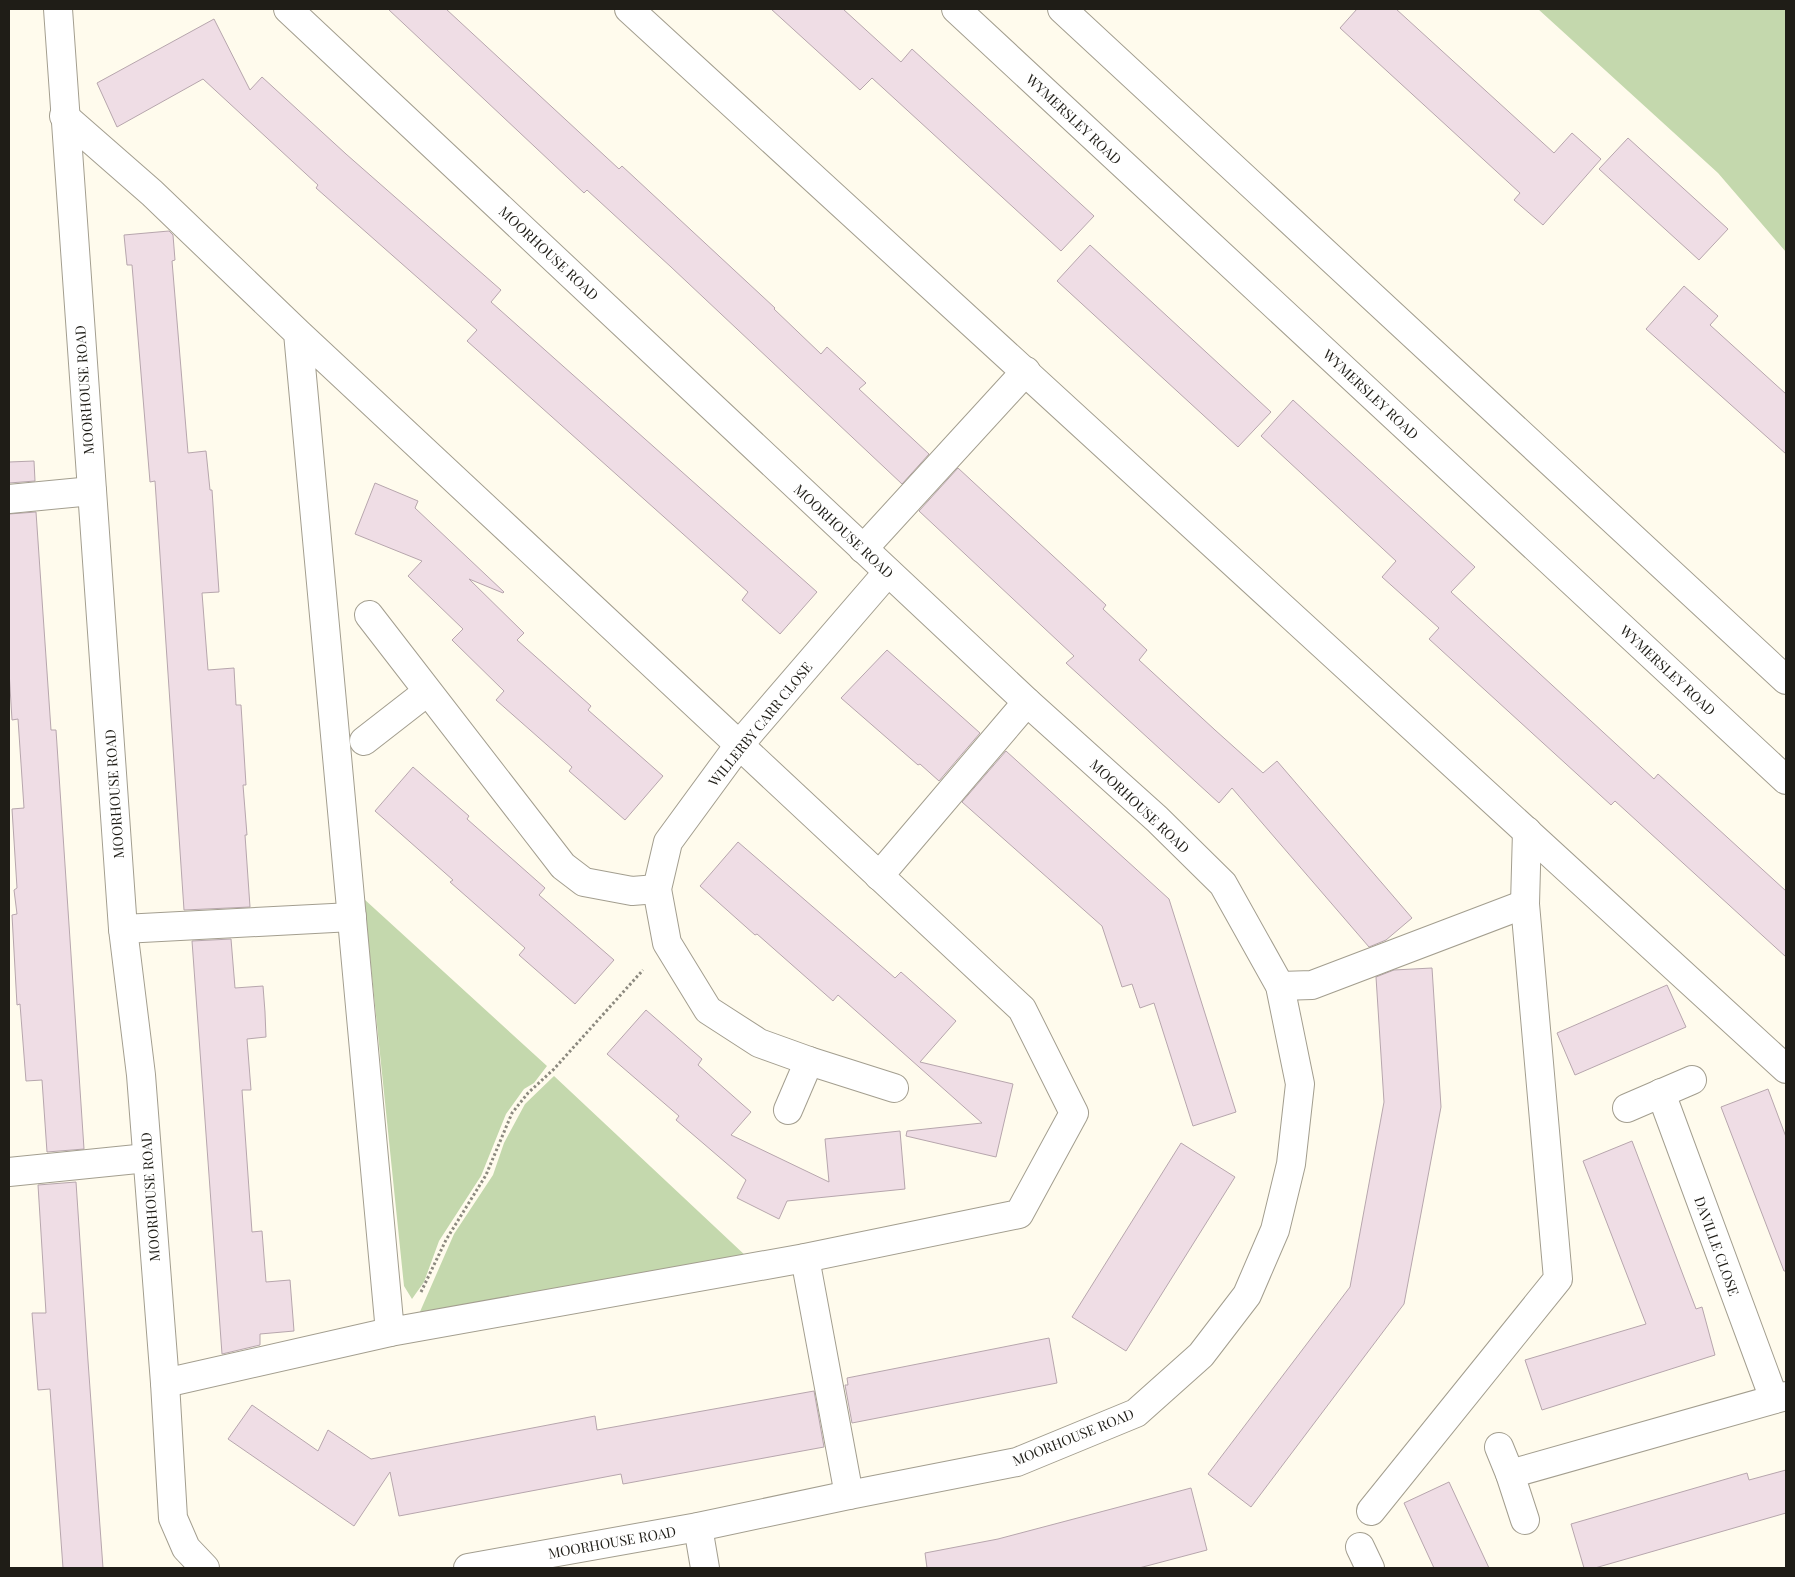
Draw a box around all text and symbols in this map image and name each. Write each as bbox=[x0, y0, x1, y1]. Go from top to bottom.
street label: WYMERSLEY ROAD bbox=[1021, 69, 1126, 168]
street label: MOORHOUSE ROAD bbox=[495, 202, 603, 304]
street label: MOORHOUSE ROAD bbox=[70, 325, 98, 455]
street label: WYMERSLEY ROAD bbox=[1318, 344, 1423, 443]
street label: MOORHOUSE ROAD bbox=[790, 480, 898, 582]
street label: WYMERSLEY ROAD bbox=[1615, 620, 1720, 719]
street label: WILLERBY CARR CLOSE bbox=[703, 658, 816, 791]
street label: MOORHOUSE ROAD bbox=[100, 729, 128, 859]
street label: MOORHOUSE ROAD bbox=[1086, 755, 1194, 857]
street label: MOORHOUSE ROAD bbox=[136, 1132, 164, 1262]
street label: DAVILLE CLOSE bbox=[1690, 1194, 1744, 1298]
street label: MOORHOUSE ROAD bbox=[1009, 1404, 1137, 1470]
street label: MOORHOUSE ROAD bbox=[547, 1521, 677, 1563]

